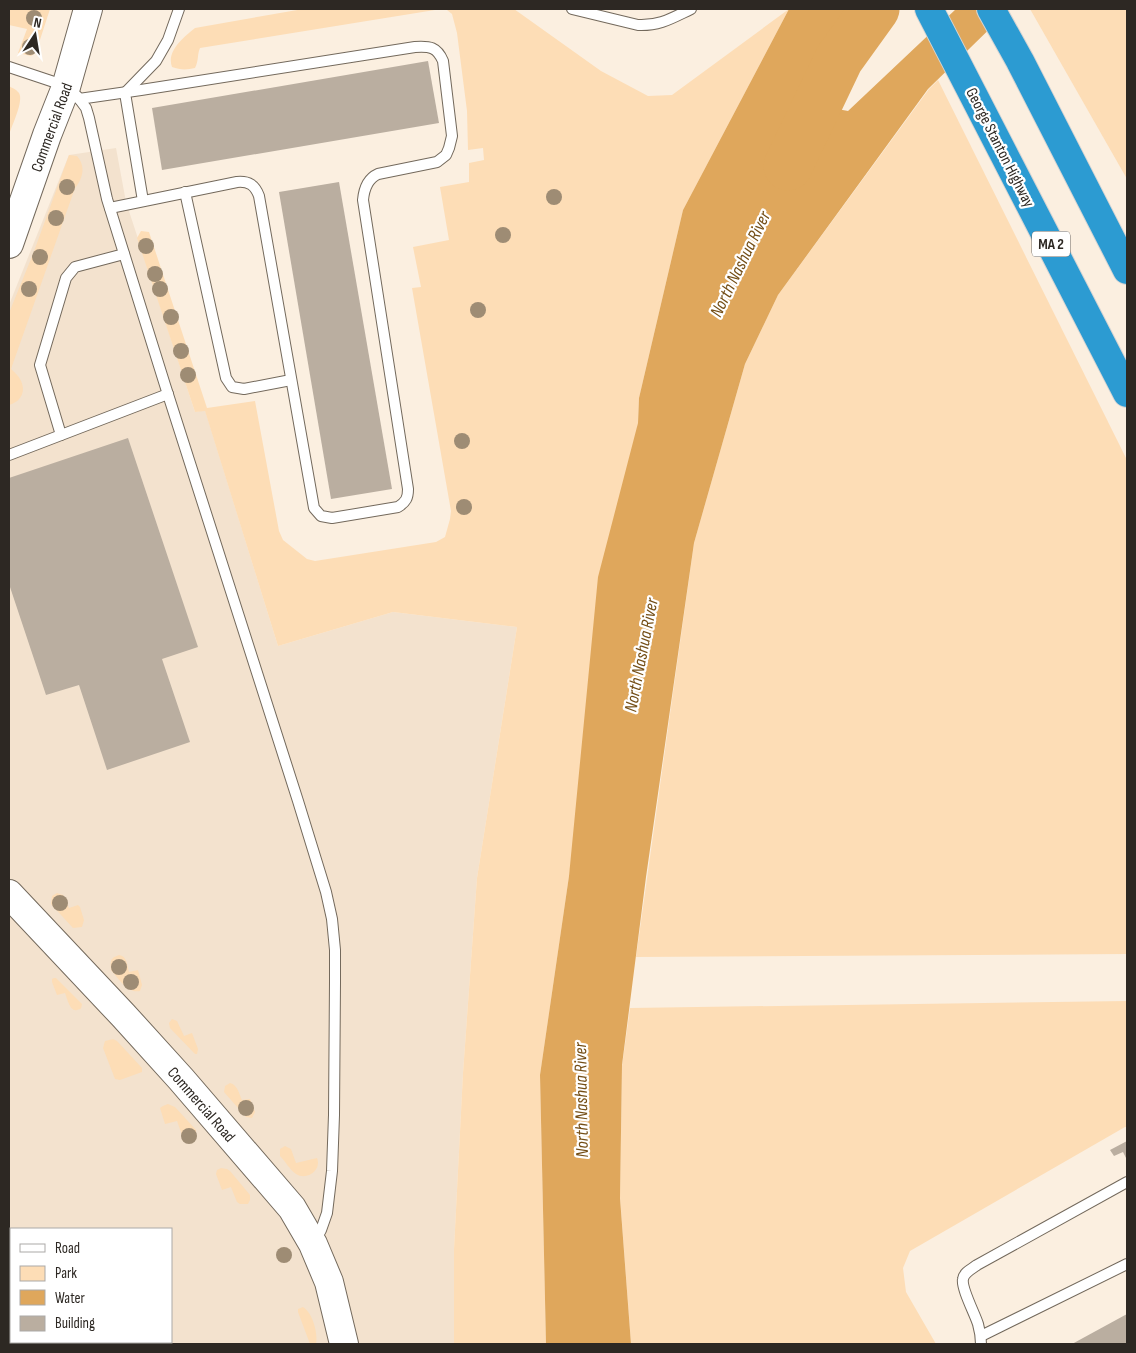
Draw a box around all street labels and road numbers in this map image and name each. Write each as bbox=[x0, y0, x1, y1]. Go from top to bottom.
street label: Commercial Road bbox=[28, 80, 77, 175]
street label: George Stanton Highway bbox=[961, 85, 1038, 211]
road number: MA 2 bbox=[1032, 232, 1070, 256]
street label: Commercial Road bbox=[163, 1064, 239, 1146]

